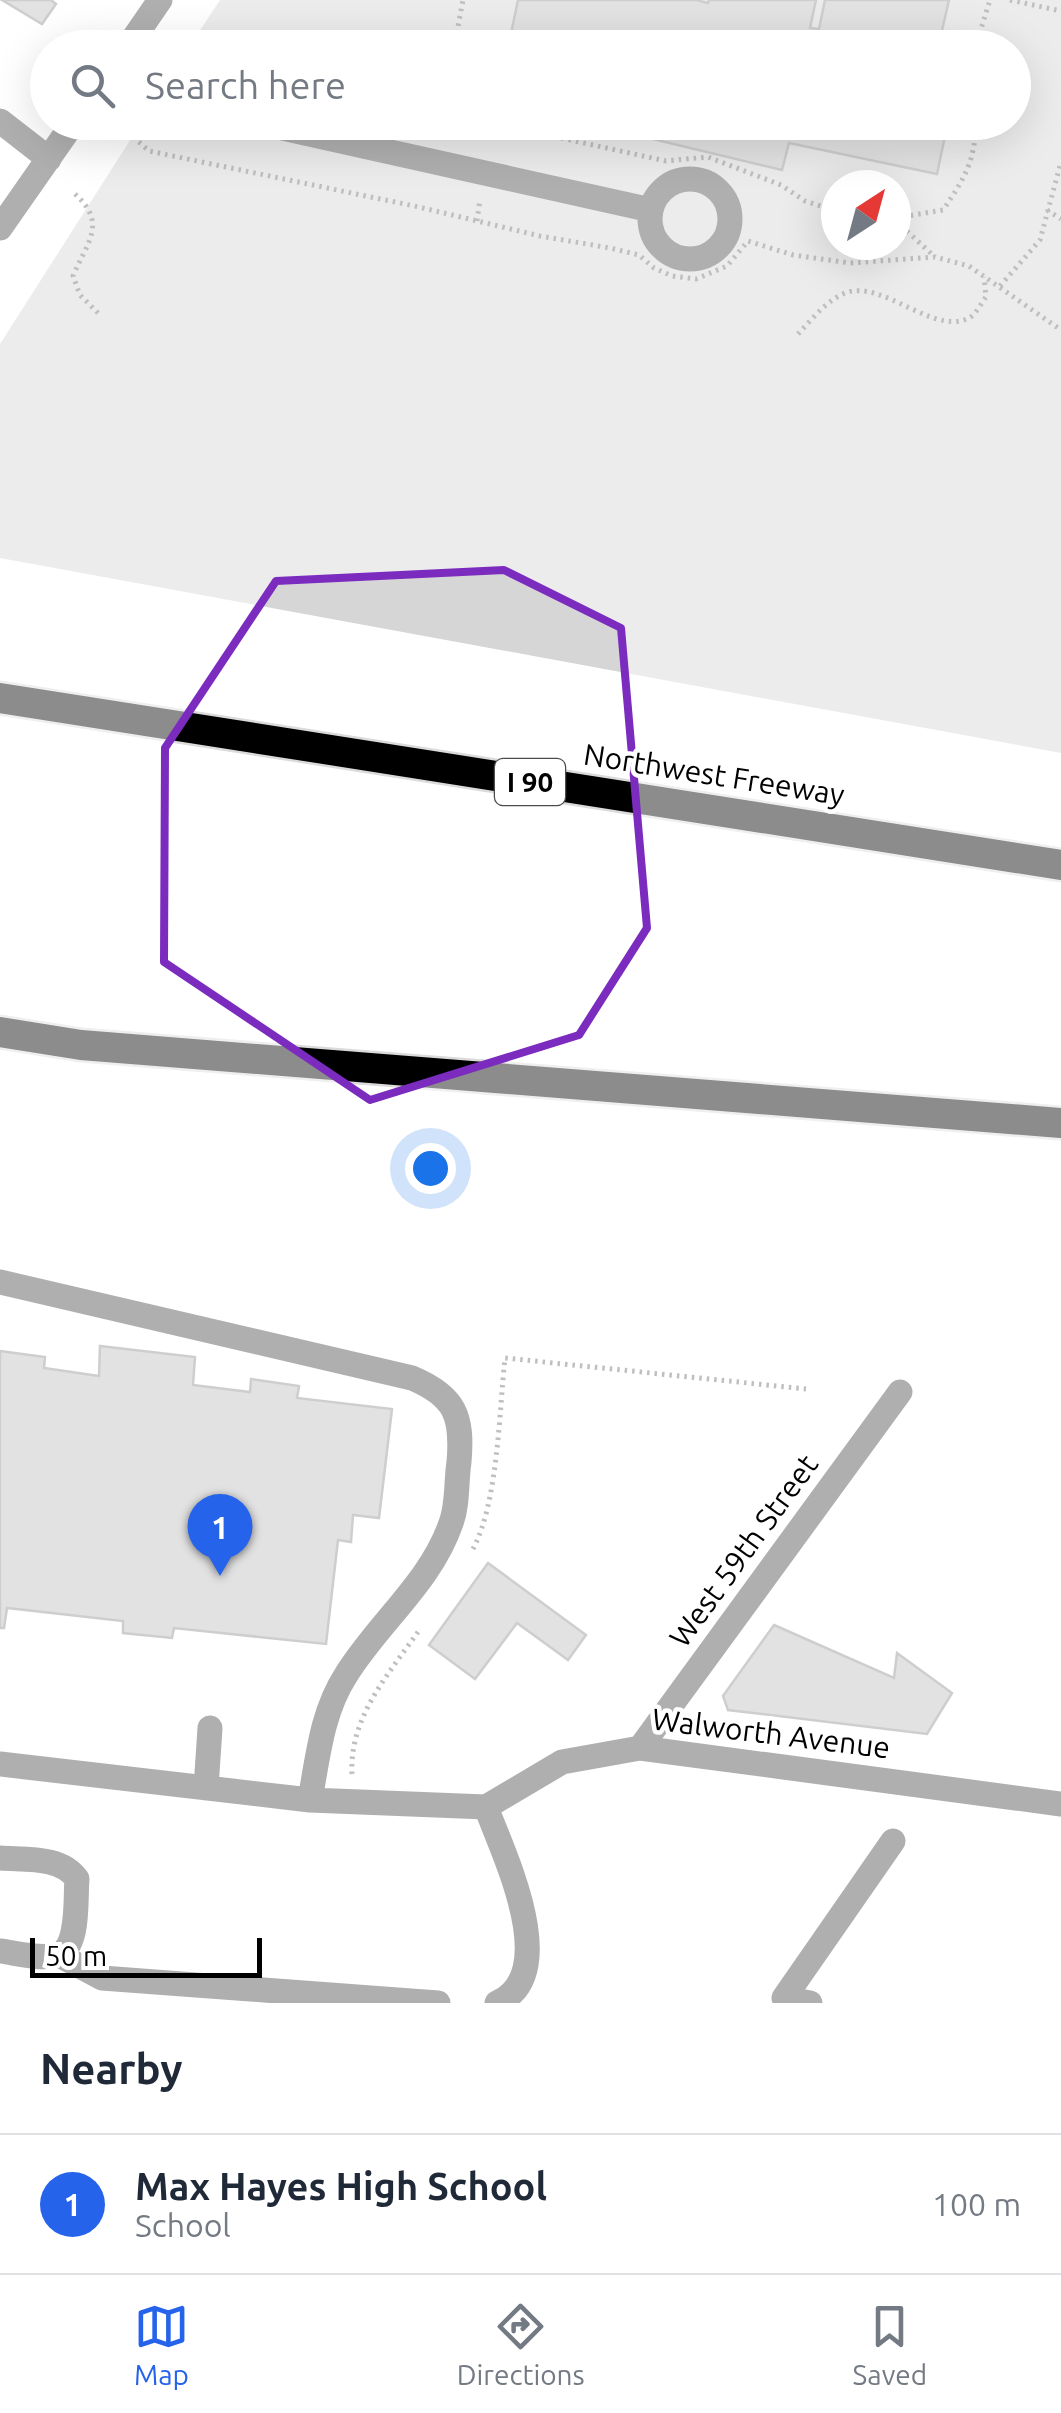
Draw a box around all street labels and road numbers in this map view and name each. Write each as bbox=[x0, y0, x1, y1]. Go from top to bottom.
street label: Northwest Freeway bbox=[581, 737, 847, 811]
road number: I 90 bbox=[495, 759, 565, 805]
street label: West 59th Street bbox=[662, 1448, 824, 1653]
street label: Walworth Avenue bbox=[650, 1702, 892, 1764]

